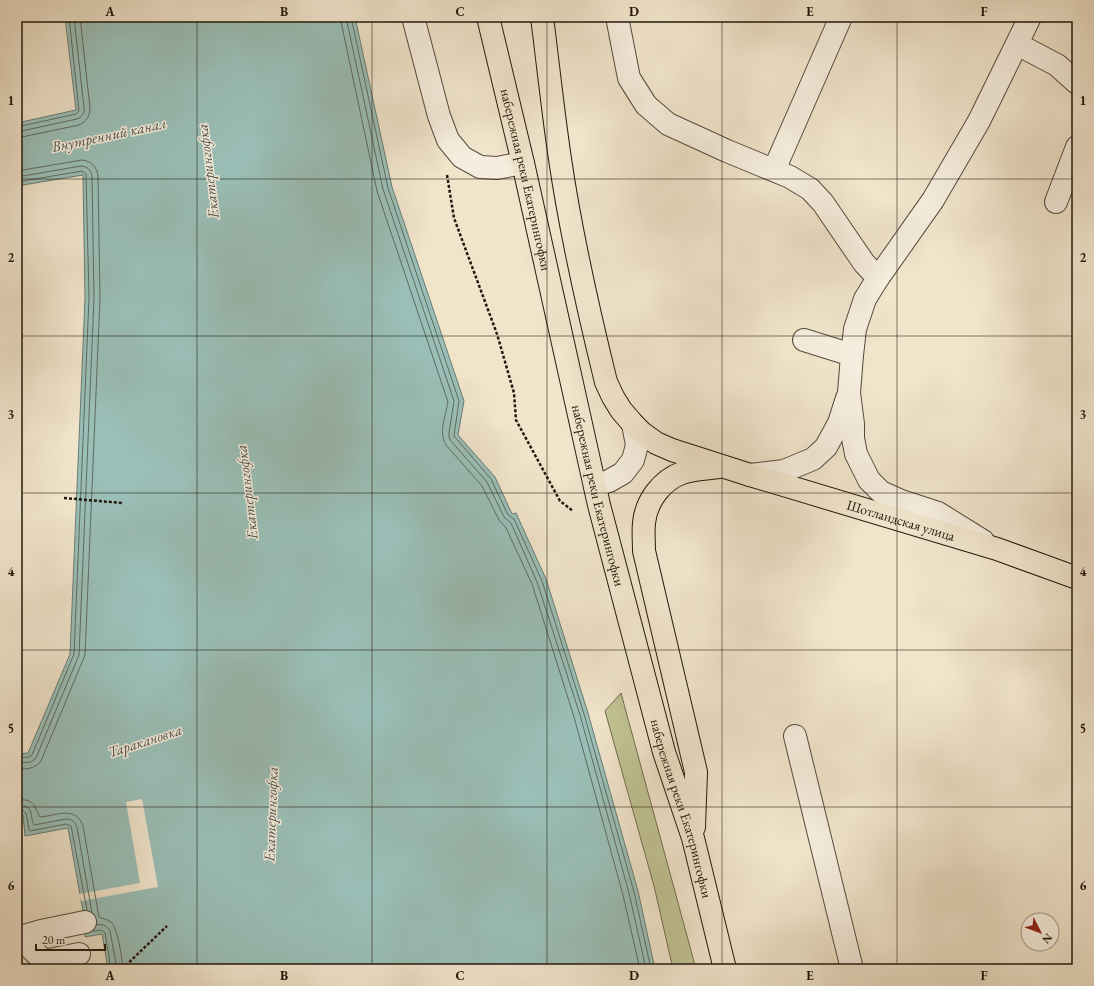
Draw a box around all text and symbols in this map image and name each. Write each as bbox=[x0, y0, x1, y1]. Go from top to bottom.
text: A bbox=[104, 3, 115, 20]
text: B bbox=[280, 3, 288, 20]
text: C bbox=[455, 3, 465, 20]
text: D bbox=[629, 3, 639, 20]
text: E bbox=[806, 3, 814, 20]
text: F bbox=[980, 3, 988, 20]
street label: набережная реки Екатерингофки bbox=[496, 87, 556, 273]
text: 1 bbox=[8, 92, 15, 109]
text: 1 bbox=[1080, 92, 1087, 109]
water label: Внутренний канал bbox=[49, 113, 168, 156]
water label: Екатерингофка bbox=[192, 123, 223, 221]
text: 2 bbox=[8, 249, 15, 266]
text: 2 bbox=[1080, 249, 1087, 266]
street label: набережная реки Екатерингофки bbox=[568, 403, 629, 589]
text: 3 bbox=[8, 406, 15, 423]
text: 3 bbox=[1080, 406, 1087, 423]
water label: Екатерингофка bbox=[231, 444, 262, 542]
street label: Шотландская улица bbox=[845, 495, 958, 545]
text: 4 bbox=[8, 563, 15, 580]
text: 4 bbox=[1080, 563, 1087, 580]
street label: набережная реки Екатерингофки bbox=[647, 717, 716, 900]
text: 5 bbox=[8, 720, 14, 737]
water label: Таракановка bbox=[105, 720, 184, 761]
text: 5 bbox=[1080, 720, 1086, 737]
water label: Екатерингофка bbox=[259, 766, 282, 863]
text: 6 bbox=[8, 877, 15, 894]
text: 6 bbox=[1080, 877, 1087, 894]
north arrow bbox=[1020, 912, 1060, 952]
scale bar bbox=[36, 926, 105, 952]
text: N bbox=[1039, 931, 1056, 947]
text: 20 m bbox=[42, 932, 66, 948]
text: A bbox=[104, 967, 115, 984]
text: B bbox=[280, 967, 288, 984]
text: C bbox=[455, 967, 465, 984]
text: D bbox=[629, 967, 639, 984]
text: E bbox=[806, 967, 814, 984]
text: F bbox=[980, 967, 988, 984]

